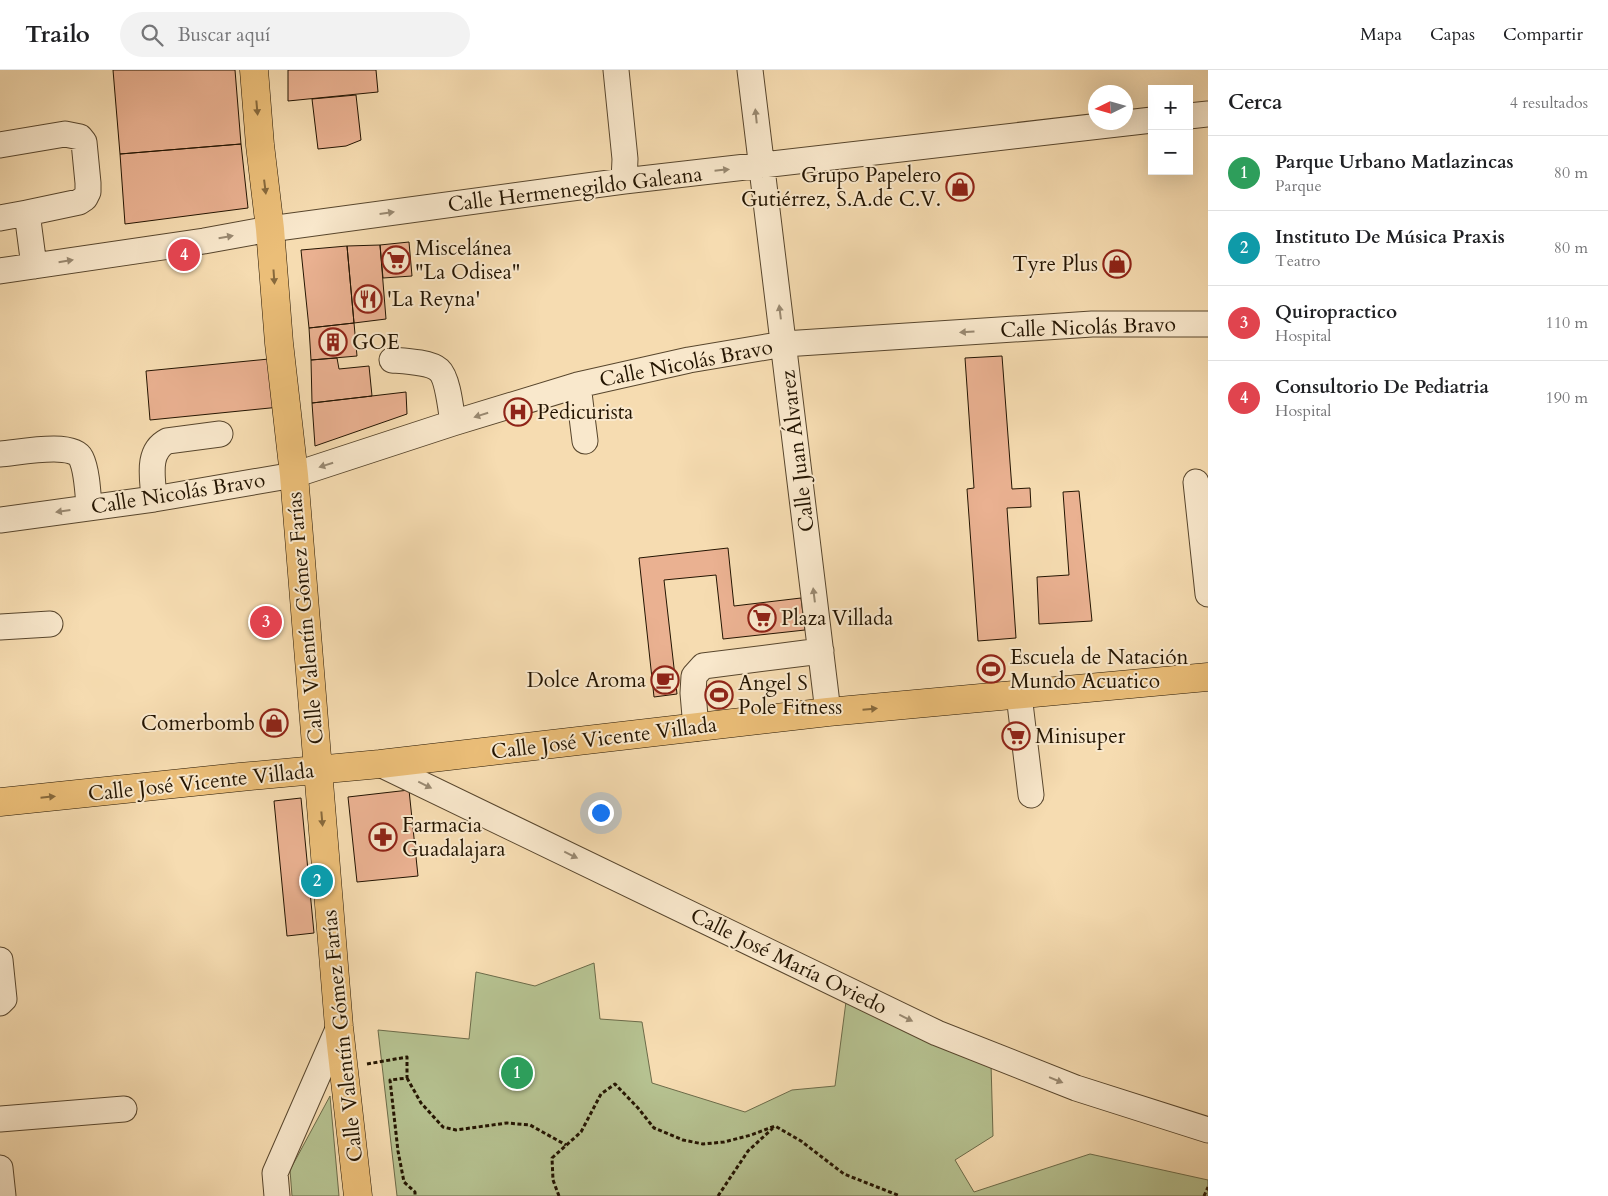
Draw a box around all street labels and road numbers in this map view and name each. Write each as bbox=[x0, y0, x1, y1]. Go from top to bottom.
street label: Calle Hermenegildo Galeana bbox=[446, 159, 704, 220]
street label: Calle Nicolás Bravo bbox=[1000, 310, 1176, 345]
street label: Calle Nicolás Bravo bbox=[597, 332, 775, 394]
street label: Calle Juan Álvarez bbox=[773, 368, 822, 534]
street label: Calle Nicolás Bravo bbox=[89, 465, 267, 522]
street label: Calle Valentín Gómez Farías bbox=[280, 490, 331, 745]
street label: Calle José Vicente Villada bbox=[490, 710, 719, 767]
street label: Calle José Vicente Villada bbox=[87, 756, 316, 809]
street label: Calle José María Oviedo bbox=[686, 901, 892, 1022]
street label: Calle Valentín Gómez Farías bbox=[315, 908, 370, 1163]

